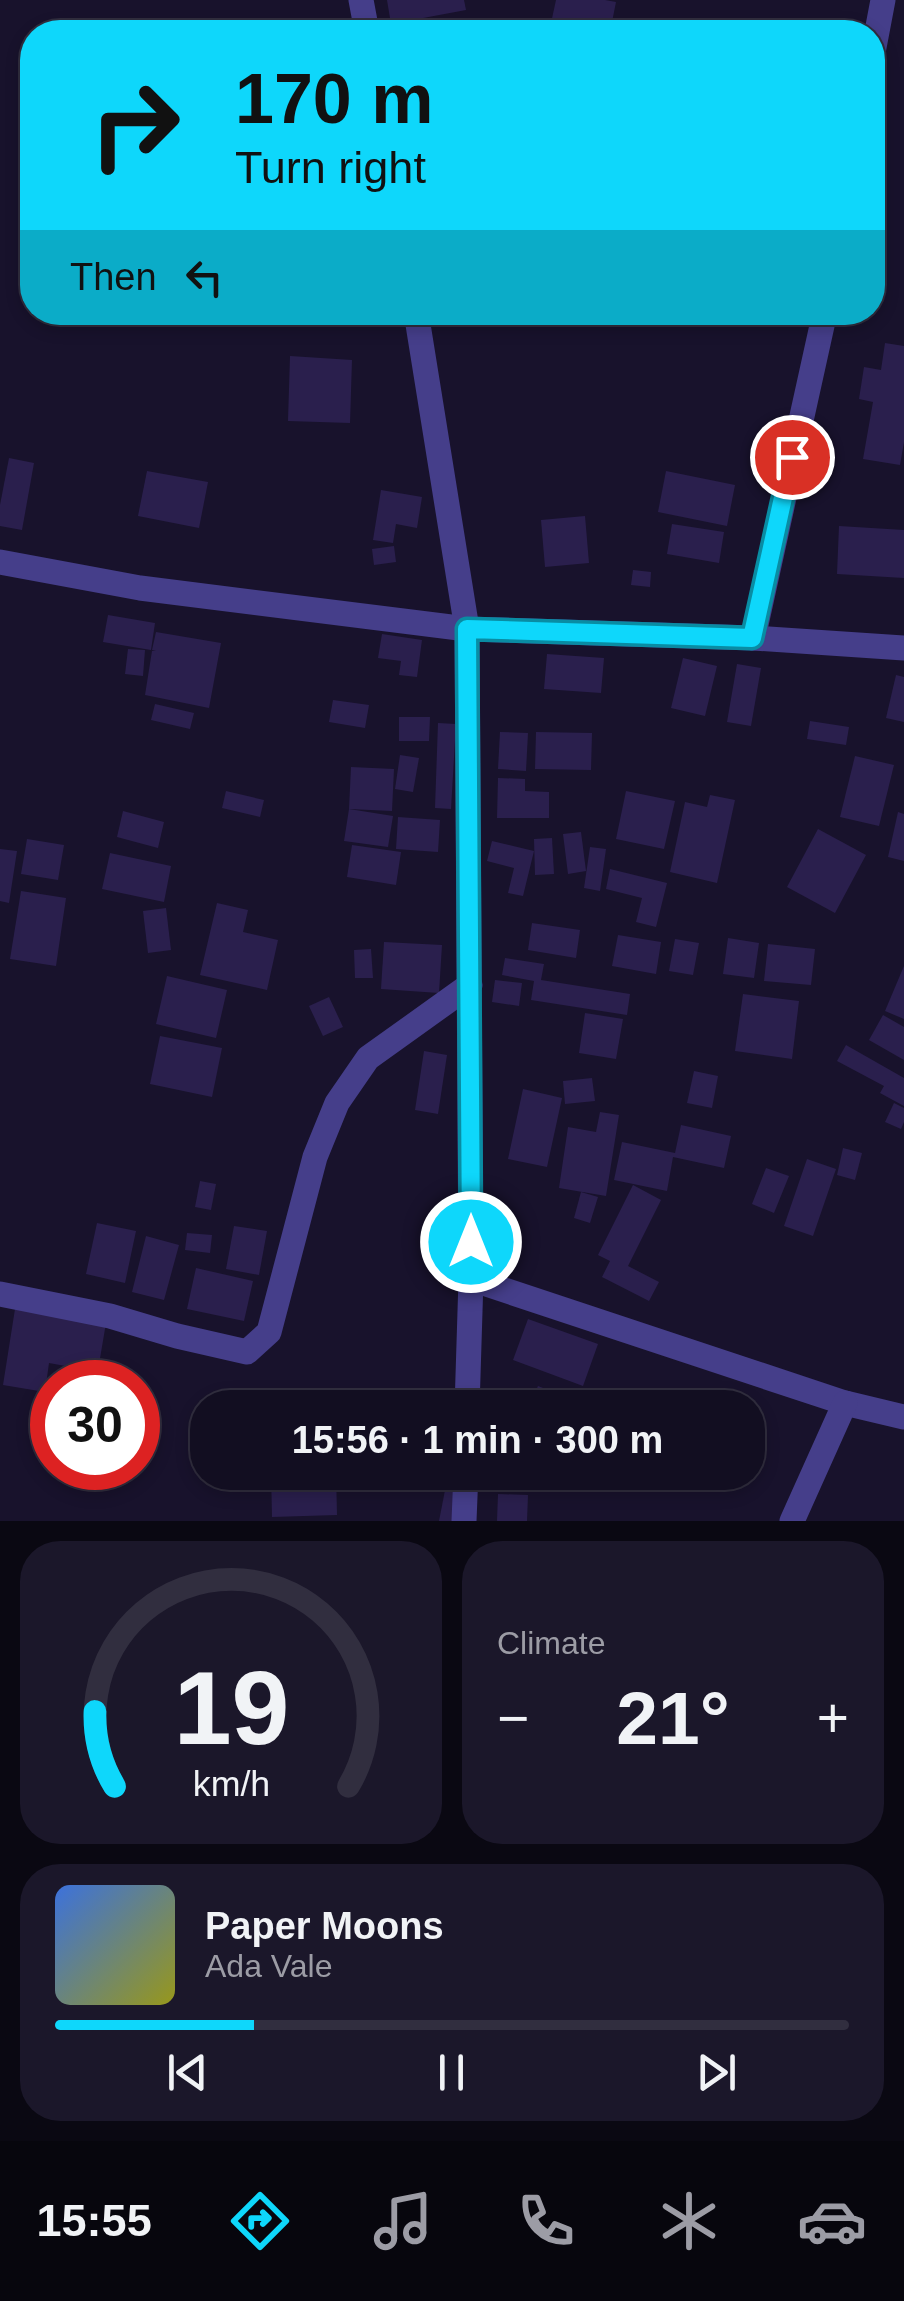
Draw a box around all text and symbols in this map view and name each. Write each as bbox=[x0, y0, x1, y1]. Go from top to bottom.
icon: right bbox=[70, 60, 200, 190]
text: 170 m bbox=[235, 60, 433, 138]
text: Turn right bbox=[235, 142, 426, 193]
icon: left bbox=[177, 250, 232, 305]
text: Then bbox=[70, 256, 157, 298]
pin bbox=[750, 415, 835, 500]
icon: arrive bbox=[765, 430, 820, 485]
position arrow bbox=[419, 1190, 523, 1294]
speed limit sign: 30 bbox=[30, 1360, 160, 1490]
text: 15:56 · 1 min · 300 m bbox=[292, 1419, 663, 1461]
text: Climate bbox=[497, 1625, 605, 1661]
text: 19 bbox=[173, 1650, 289, 1766]
text: 21° bbox=[616, 1676, 730, 1760]
text: − bbox=[497, 1687, 529, 1749]
text: + bbox=[817, 1687, 849, 1749]
text: km/h bbox=[192, 1764, 270, 1804]
text: Paper Moons bbox=[205, 1905, 444, 1947]
text: Ada Vale bbox=[205, 1948, 333, 1984]
icon: previous bbox=[160, 2045, 215, 2100]
icon: pause bbox=[424, 2045, 479, 2100]
icon: next bbox=[689, 2045, 744, 2100]
icon: directions bbox=[225, 2186, 295, 2256]
icon: music bbox=[368, 2186, 438, 2256]
icon: phone bbox=[511, 2186, 581, 2256]
icon: climate bbox=[654, 2186, 724, 2256]
icon: car bbox=[797, 2186, 867, 2256]
text: 15:55 bbox=[37, 2195, 152, 2246]

